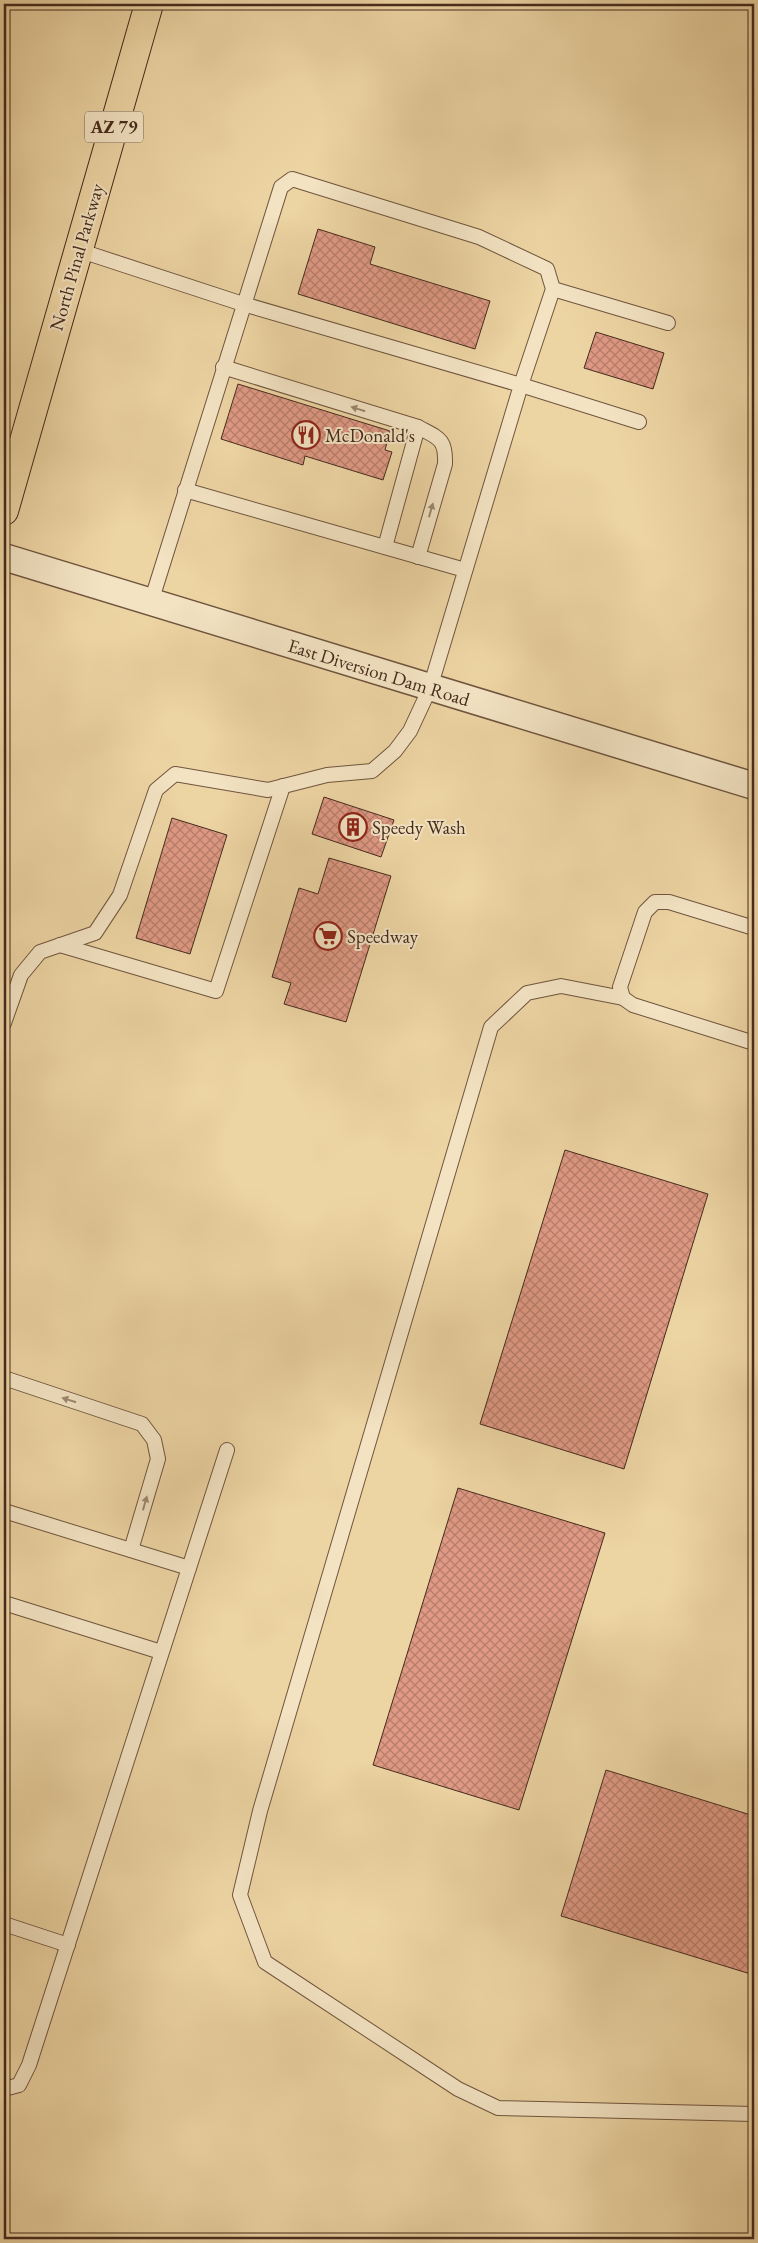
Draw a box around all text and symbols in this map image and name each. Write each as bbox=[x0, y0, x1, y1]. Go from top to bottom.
road number: AZ 79 bbox=[85, 111, 143, 142]
street label: North Pinal Parkway bbox=[43, 180, 110, 334]
one-way arrow bbox=[350, 404, 365, 412]
restaurant icon: McDonald's bbox=[291, 420, 321, 450]
place label: McDonald's bbox=[325, 423, 415, 448]
one-way arrow bbox=[428, 502, 436, 517]
street label: East Diversion Dam Road bbox=[285, 633, 473, 712]
building icon: Speedy Wash bbox=[338, 812, 368, 842]
place label: Speedy Wash bbox=[372, 815, 466, 840]
supermarket icon: Speedway bbox=[313, 921, 343, 951]
place label: Speedway bbox=[347, 924, 419, 949]
one-way arrow bbox=[61, 1396, 76, 1403]
one-way arrow bbox=[141, 1496, 149, 1511]

